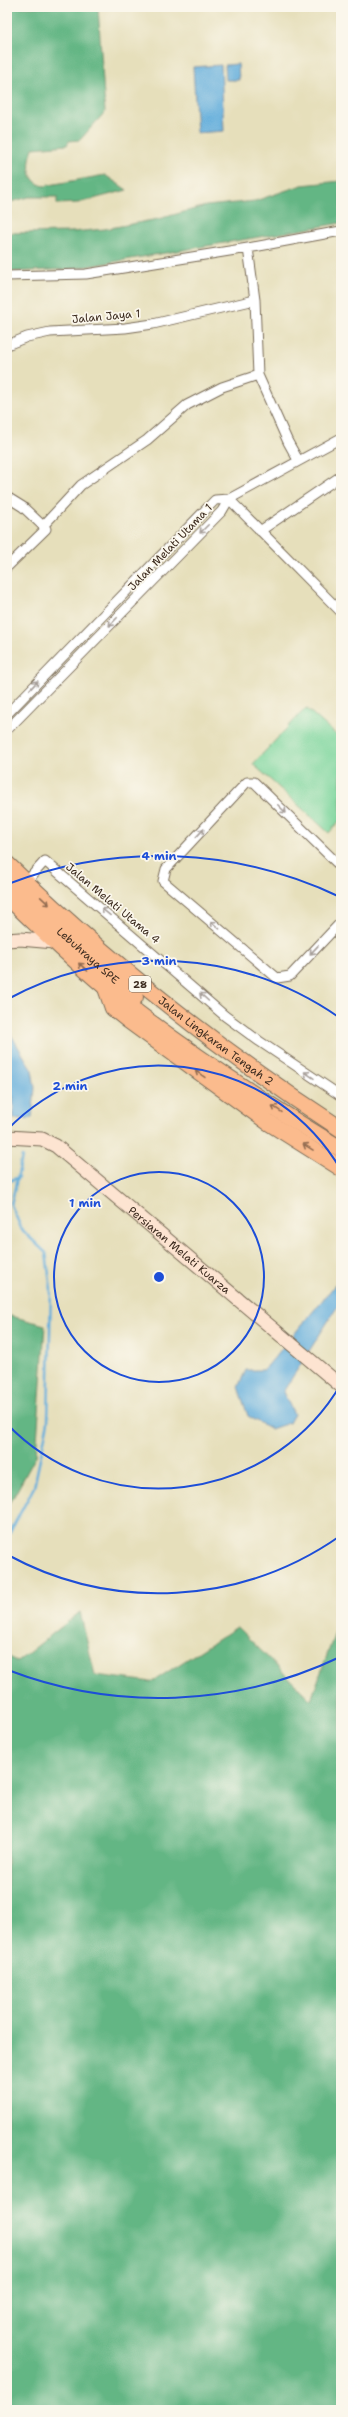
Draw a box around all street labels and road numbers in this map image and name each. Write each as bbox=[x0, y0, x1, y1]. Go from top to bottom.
street label: Jalan Jaya 1 bbox=[71, 306, 141, 327]
street label: Jalan Melati Utama 1 bbox=[125, 501, 216, 594]
street label: Jalan Melati Utama 4 bbox=[63, 860, 163, 947]
street label: Lebuhraya SPE bbox=[53, 924, 122, 988]
road number: 28 bbox=[129, 976, 151, 992]
street label: Jalan Lingkaran Tengah 2 bbox=[155, 993, 276, 1089]
street label: Persiaran Melati Kuarza bbox=[125, 1203, 233, 1298]

